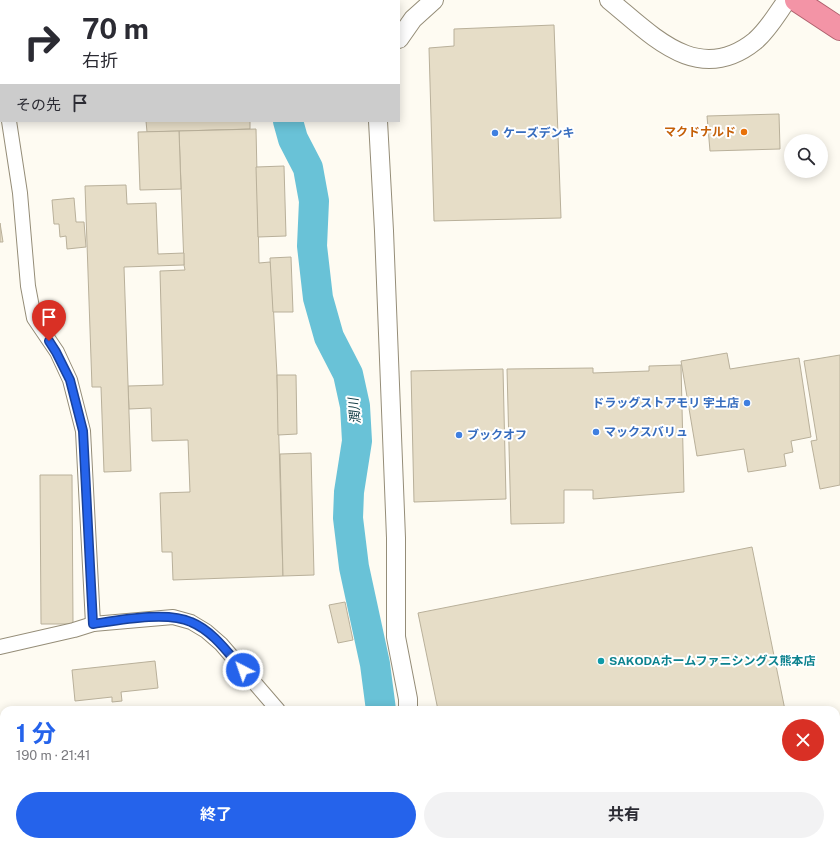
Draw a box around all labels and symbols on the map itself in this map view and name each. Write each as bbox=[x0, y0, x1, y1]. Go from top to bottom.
place label: マクドナルド bbox=[664, 125, 736, 139]
place label: ケーズデンキ bbox=[503, 126, 574, 140]
marker: マクドナルド bbox=[739, 127, 749, 137]
marker: ケーズデンキ bbox=[490, 128, 500, 138]
pin bbox=[32, 300, 66, 341]
water label: 潤川 bbox=[345, 395, 363, 425]
place label: ドラッグストアモリ 宇土店 bbox=[592, 396, 739, 410]
marker: ドラッグストアモリ 宇土店 bbox=[742, 398, 752, 408]
place label: マックスバリュ bbox=[604, 425, 688, 439]
marker: マックスバリュ bbox=[591, 427, 601, 437]
place label: ブックオフ bbox=[467, 428, 527, 442]
marker: ブックオフ bbox=[454, 430, 464, 440]
position arrow bbox=[222, 649, 264, 691]
place label: SAKODAホームファニシングス熊本店 bbox=[609, 654, 816, 668]
marker: SAKODAホームファニシングス熊本店 bbox=[596, 656, 606, 666]

